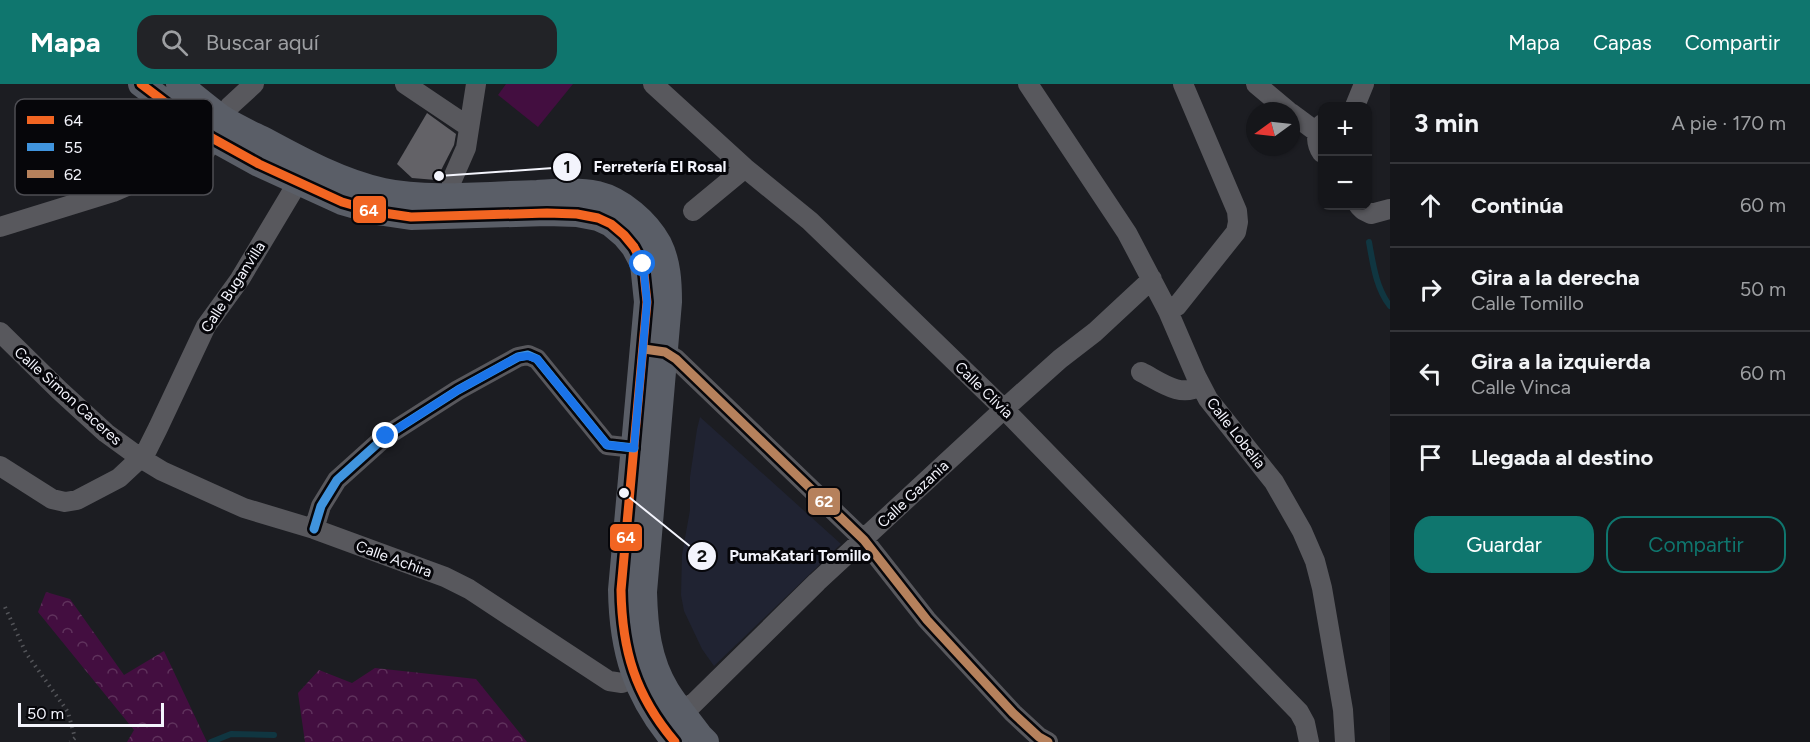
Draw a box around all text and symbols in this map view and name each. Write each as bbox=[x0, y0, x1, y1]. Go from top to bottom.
search box bbox=[137, 15, 557, 69]
text: Mapa bbox=[30, 25, 101, 59]
icon: search bbox=[158, 26, 191, 59]
text: Buscar aquí bbox=[206, 29, 319, 56]
text: Mapa bbox=[1508, 30, 1560, 55]
text: Capas bbox=[1593, 30, 1652, 55]
text: Compartir bbox=[1685, 30, 1780, 55]
legend bbox=[15, 99, 213, 195]
north arrow bbox=[1246, 102, 1300, 156]
map controls bbox=[1318, 102, 1372, 210]
button: + bbox=[1318, 102, 1372, 156]
text: 3 min bbox=[1414, 107, 1479, 139]
text: 64 bbox=[64, 111, 83, 130]
text: A pie · 170 m bbox=[1671, 111, 1786, 135]
text: 55 bbox=[64, 138, 82, 157]
callout: Ferretería El Rosal bbox=[552, 150, 739, 184]
text: 1 bbox=[563, 156, 571, 178]
button: − bbox=[1318, 156, 1372, 210]
text: Ferretería El Rosal bbox=[593, 157, 727, 176]
text: 62 bbox=[64, 165, 82, 184]
icon: ahead bbox=[1414, 189, 1447, 222]
text: Continúa bbox=[1471, 192, 1564, 219]
text: 60 m bbox=[1740, 193, 1786, 217]
line badge: 64 bbox=[352, 195, 387, 224]
text: 64 bbox=[359, 201, 379, 220]
street label: Calle Buganvilla bbox=[197, 238, 269, 336]
route start bbox=[629, 250, 655, 276]
text: Gira a la derecha bbox=[1471, 264, 1640, 291]
icon: right bbox=[1414, 273, 1447, 306]
text: 50 m bbox=[1740, 277, 1786, 301]
text: Calle Tomillo bbox=[1471, 291, 1584, 315]
street label: Calle Simon Caceres bbox=[11, 343, 125, 449]
text: Gira a la izquierda bbox=[1471, 348, 1651, 375]
icon: left bbox=[1414, 357, 1447, 390]
street label: Calle Clivia bbox=[951, 358, 1017, 422]
text: 60 m bbox=[1740, 361, 1786, 385]
text: Calle Vinca bbox=[1471, 375, 1571, 399]
street label: Calle Lobelia bbox=[1203, 394, 1269, 472]
route end bbox=[372, 422, 398, 448]
icon: arrive bbox=[1414, 441, 1447, 474]
text: Llegada al destino bbox=[1471, 444, 1653, 471]
street label: Calle Gazania bbox=[874, 457, 952, 531]
line badge: 62 bbox=[807, 487, 841, 516]
text: 62 bbox=[815, 492, 833, 511]
button: Guardar bbox=[1414, 516, 1594, 573]
button: Compartir bbox=[1606, 516, 1786, 573]
line badge: 64 bbox=[609, 523, 643, 552]
text: 64 bbox=[616, 528, 636, 547]
street label: Calle Achira bbox=[353, 537, 435, 581]
callout: PumaKatari Tomillo bbox=[687, 539, 883, 573]
text: 2 bbox=[697, 545, 707, 567]
text: PumaKatari Tomillo bbox=[729, 546, 871, 565]
scale bar bbox=[18, 700, 164, 728]
text: 50 m bbox=[27, 704, 64, 723]

